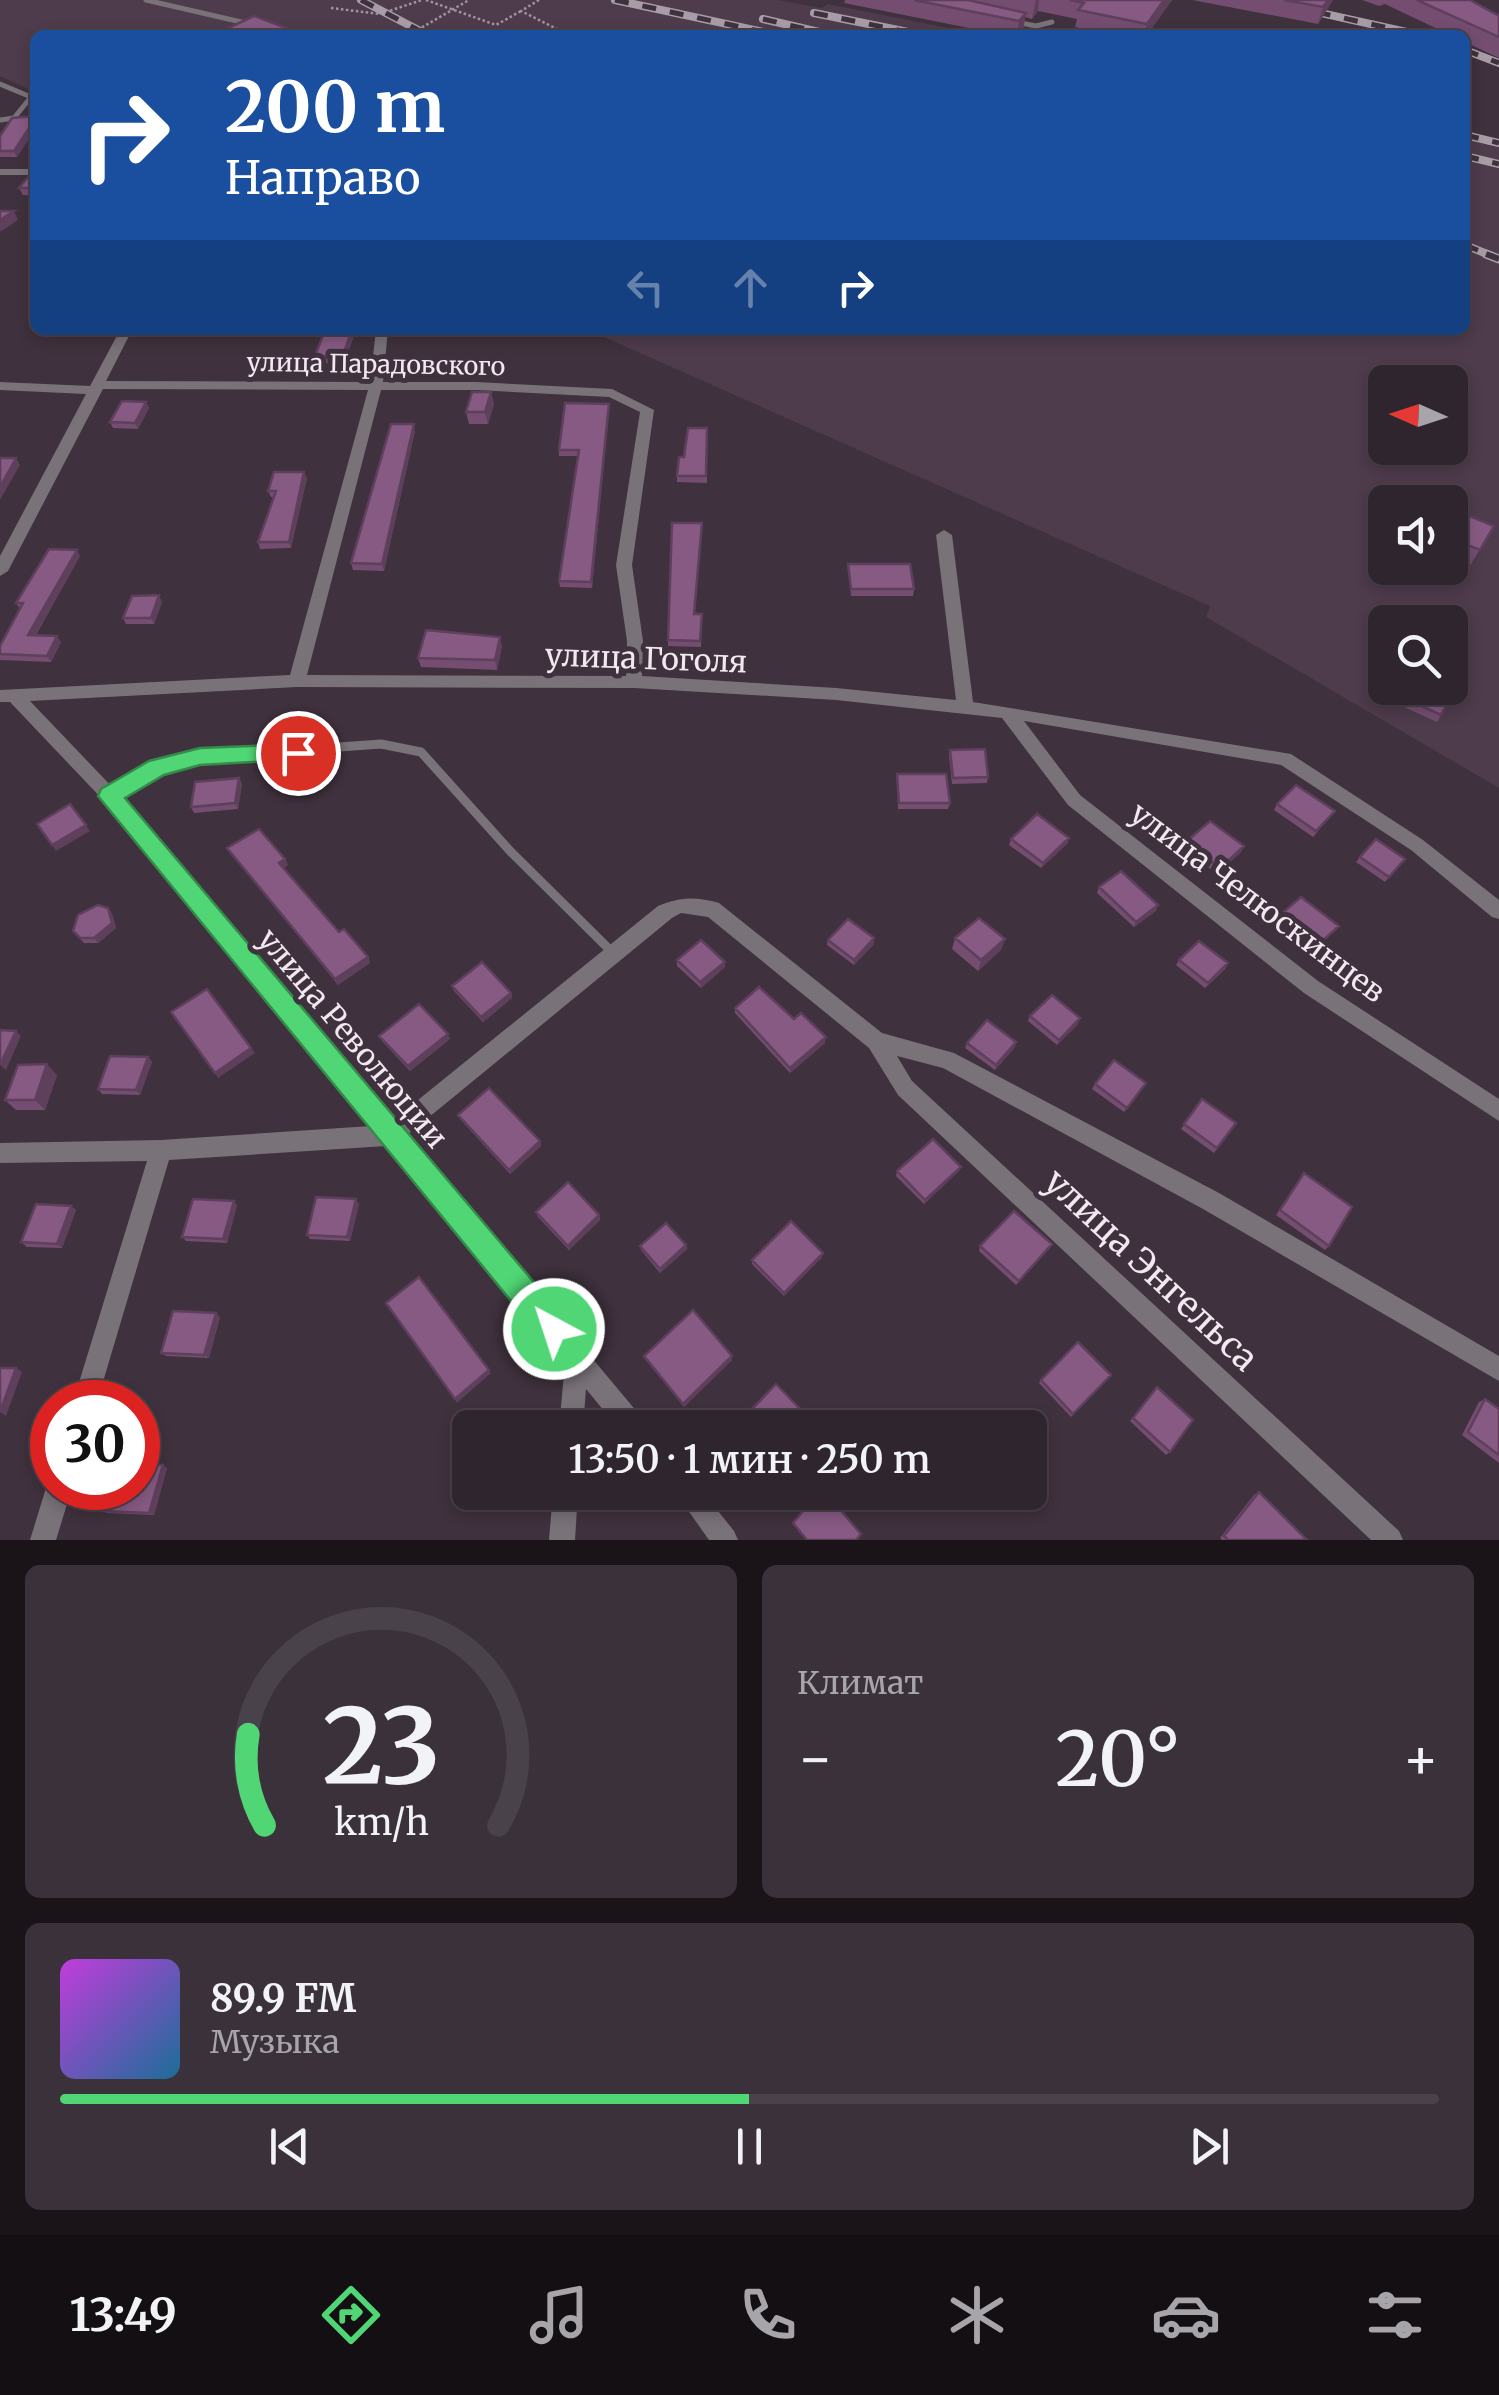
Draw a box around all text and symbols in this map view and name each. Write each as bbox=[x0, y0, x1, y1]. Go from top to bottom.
text: 200 m bbox=[225, 63, 445, 151]
icon: right bbox=[60, 70, 190, 200]
text: Направо bbox=[225, 150, 421, 206]
icon: left bbox=[618, 260, 673, 315]
icon: ahead bbox=[723, 260, 778, 315]
icon: right bbox=[828, 260, 883, 315]
street label: улица Парадовского bbox=[246, 346, 506, 382]
north arrow bbox=[1368, 365, 1468, 465]
map controls bbox=[1368, 365, 1468, 705]
button: sound bbox=[1368, 485, 1468, 585]
button: search bbox=[1368, 605, 1468, 705]
street label: улица Гоголя bbox=[544, 635, 748, 681]
pin bbox=[256, 711, 341, 796]
icon: arrive bbox=[271, 726, 326, 781]
street label: улица Челюскинцев bbox=[1123, 794, 1393, 1010]
street label: улица Революции bbox=[250, 920, 456, 1156]
street label: улица Энгельса bbox=[1035, 1160, 1267, 1380]
position arrow bbox=[502, 1277, 606, 1381]
speed limit sign: 30 bbox=[30, 1380, 160, 1510]
text: 13:50 · 1 мин · 250 m bbox=[568, 1436, 931, 1483]
text: Климат bbox=[797, 1663, 923, 1703]
text: 23 bbox=[322, 1681, 440, 1811]
text: 20° bbox=[1055, 1712, 1181, 1806]
text: − bbox=[797, 1724, 834, 1793]
text: + bbox=[1402, 1724, 1439, 1793]
text: km/h bbox=[334, 1800, 428, 1845]
text: 89.9 FM bbox=[210, 1975, 356, 2022]
text: Музыка bbox=[210, 2022, 340, 2062]
icon: previous bbox=[262, 2119, 317, 2174]
icon: pause bbox=[722, 2119, 777, 2174]
icon: next bbox=[1182, 2119, 1237, 2174]
icon: directions bbox=[316, 2280, 386, 2350]
icon: music bbox=[524, 2280, 594, 2350]
icon: phone bbox=[733, 2280, 803, 2350]
icon: climate bbox=[942, 2280, 1012, 2350]
icon: car bbox=[1151, 2280, 1221, 2350]
icon: filters bbox=[1360, 2280, 1430, 2350]
text: 13:49 bbox=[69, 2287, 177, 2343]

